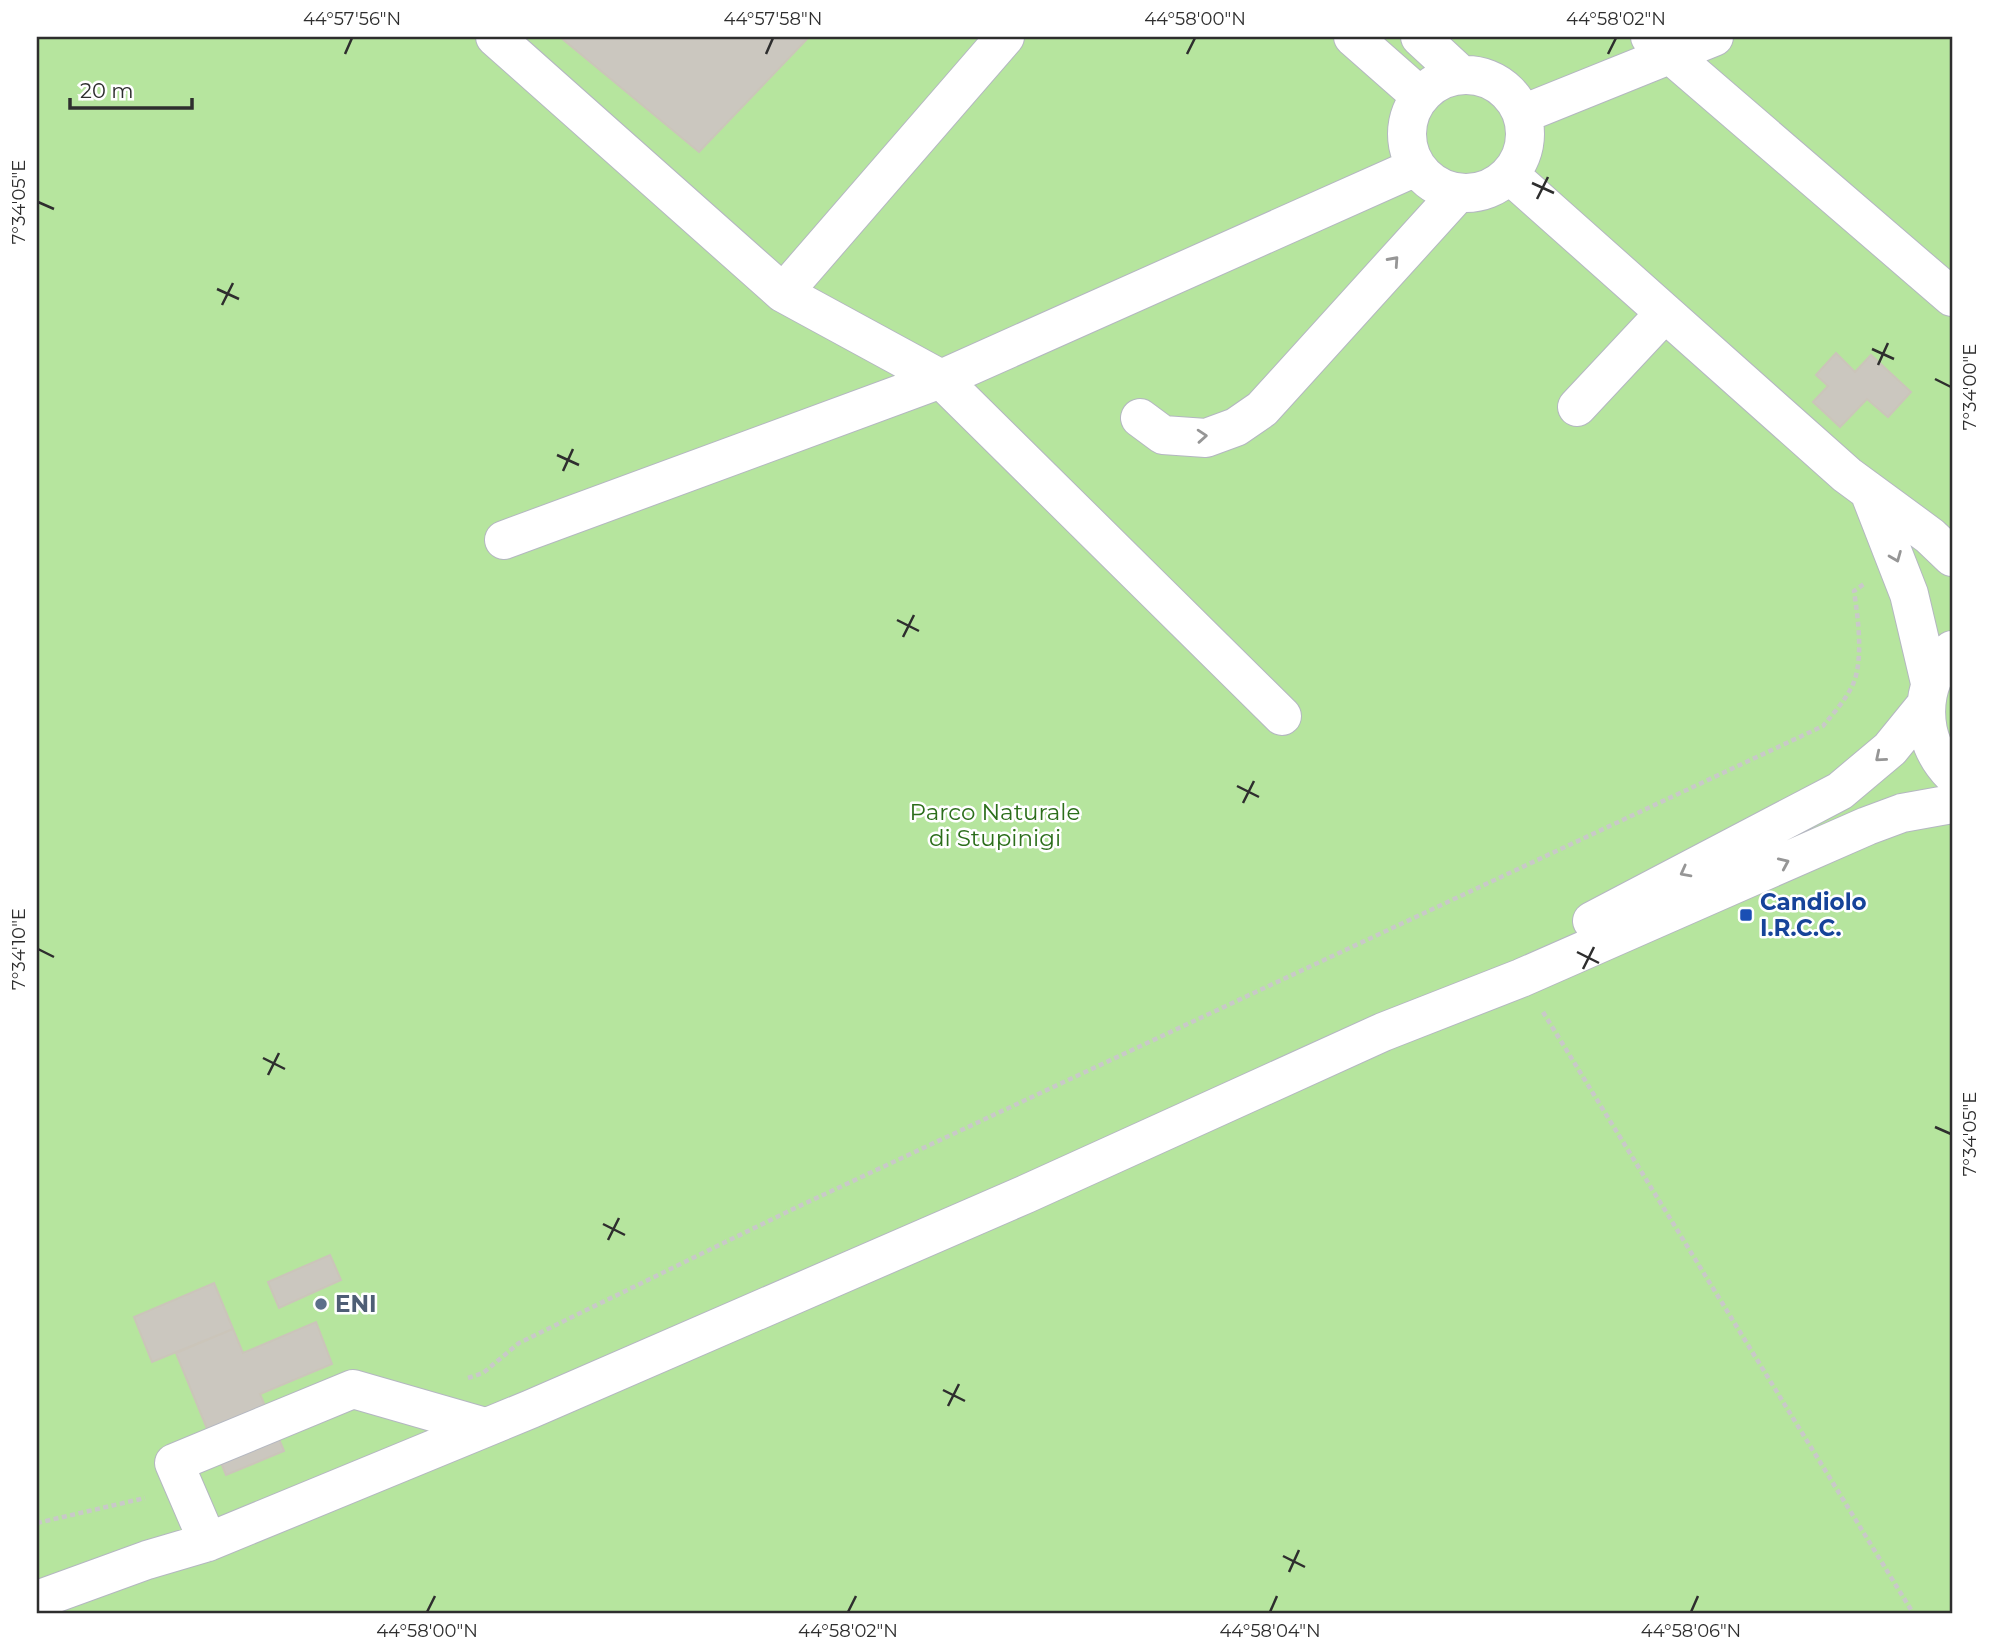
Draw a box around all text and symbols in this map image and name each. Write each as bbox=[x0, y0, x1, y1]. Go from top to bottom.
text: 44°57'56"N bbox=[303, 8, 401, 30]
text: 44°57'58"N bbox=[724, 8, 822, 30]
text: 44°58'00"N bbox=[1144, 8, 1246, 30]
text: 44°58'02"N bbox=[1566, 8, 1666, 30]
scale bar bbox=[70, 66, 192, 110]
text: 20 m bbox=[80, 78, 134, 103]
text: 7°34'05"E bbox=[8, 160, 30, 244]
one-way arrow bbox=[1386, 256, 1398, 269]
text: 7°34'00"E bbox=[1959, 344, 1981, 430]
one-way arrow bbox=[1197, 428, 1208, 443]
one-way arrow bbox=[1887, 550, 1901, 562]
one-way arrow bbox=[1876, 749, 1889, 761]
park label: Parco Naturale di Stupinigi bbox=[910, 798, 1080, 852]
one-way arrow bbox=[1777, 857, 1789, 871]
one-way arrow bbox=[1680, 864, 1693, 878]
place label: Candiolo I.R.C.C. bbox=[1760, 888, 1867, 942]
marker: Candiolo I.R.C.C. bbox=[1738, 907, 1754, 923]
text: 7°34'10"E bbox=[8, 908, 30, 990]
text: 7°34'05"E bbox=[1959, 1092, 1981, 1176]
place label: ENI bbox=[335, 1290, 377, 1318]
marker: ENI bbox=[313, 1296, 329, 1312]
text: 44°58'00"N bbox=[376, 1620, 478, 1642]
text: 44°58'02"N bbox=[798, 1620, 898, 1642]
text: 44°58'04"N bbox=[1219, 1620, 1321, 1642]
text: 44°58'06"N bbox=[1641, 1620, 1741, 1642]

